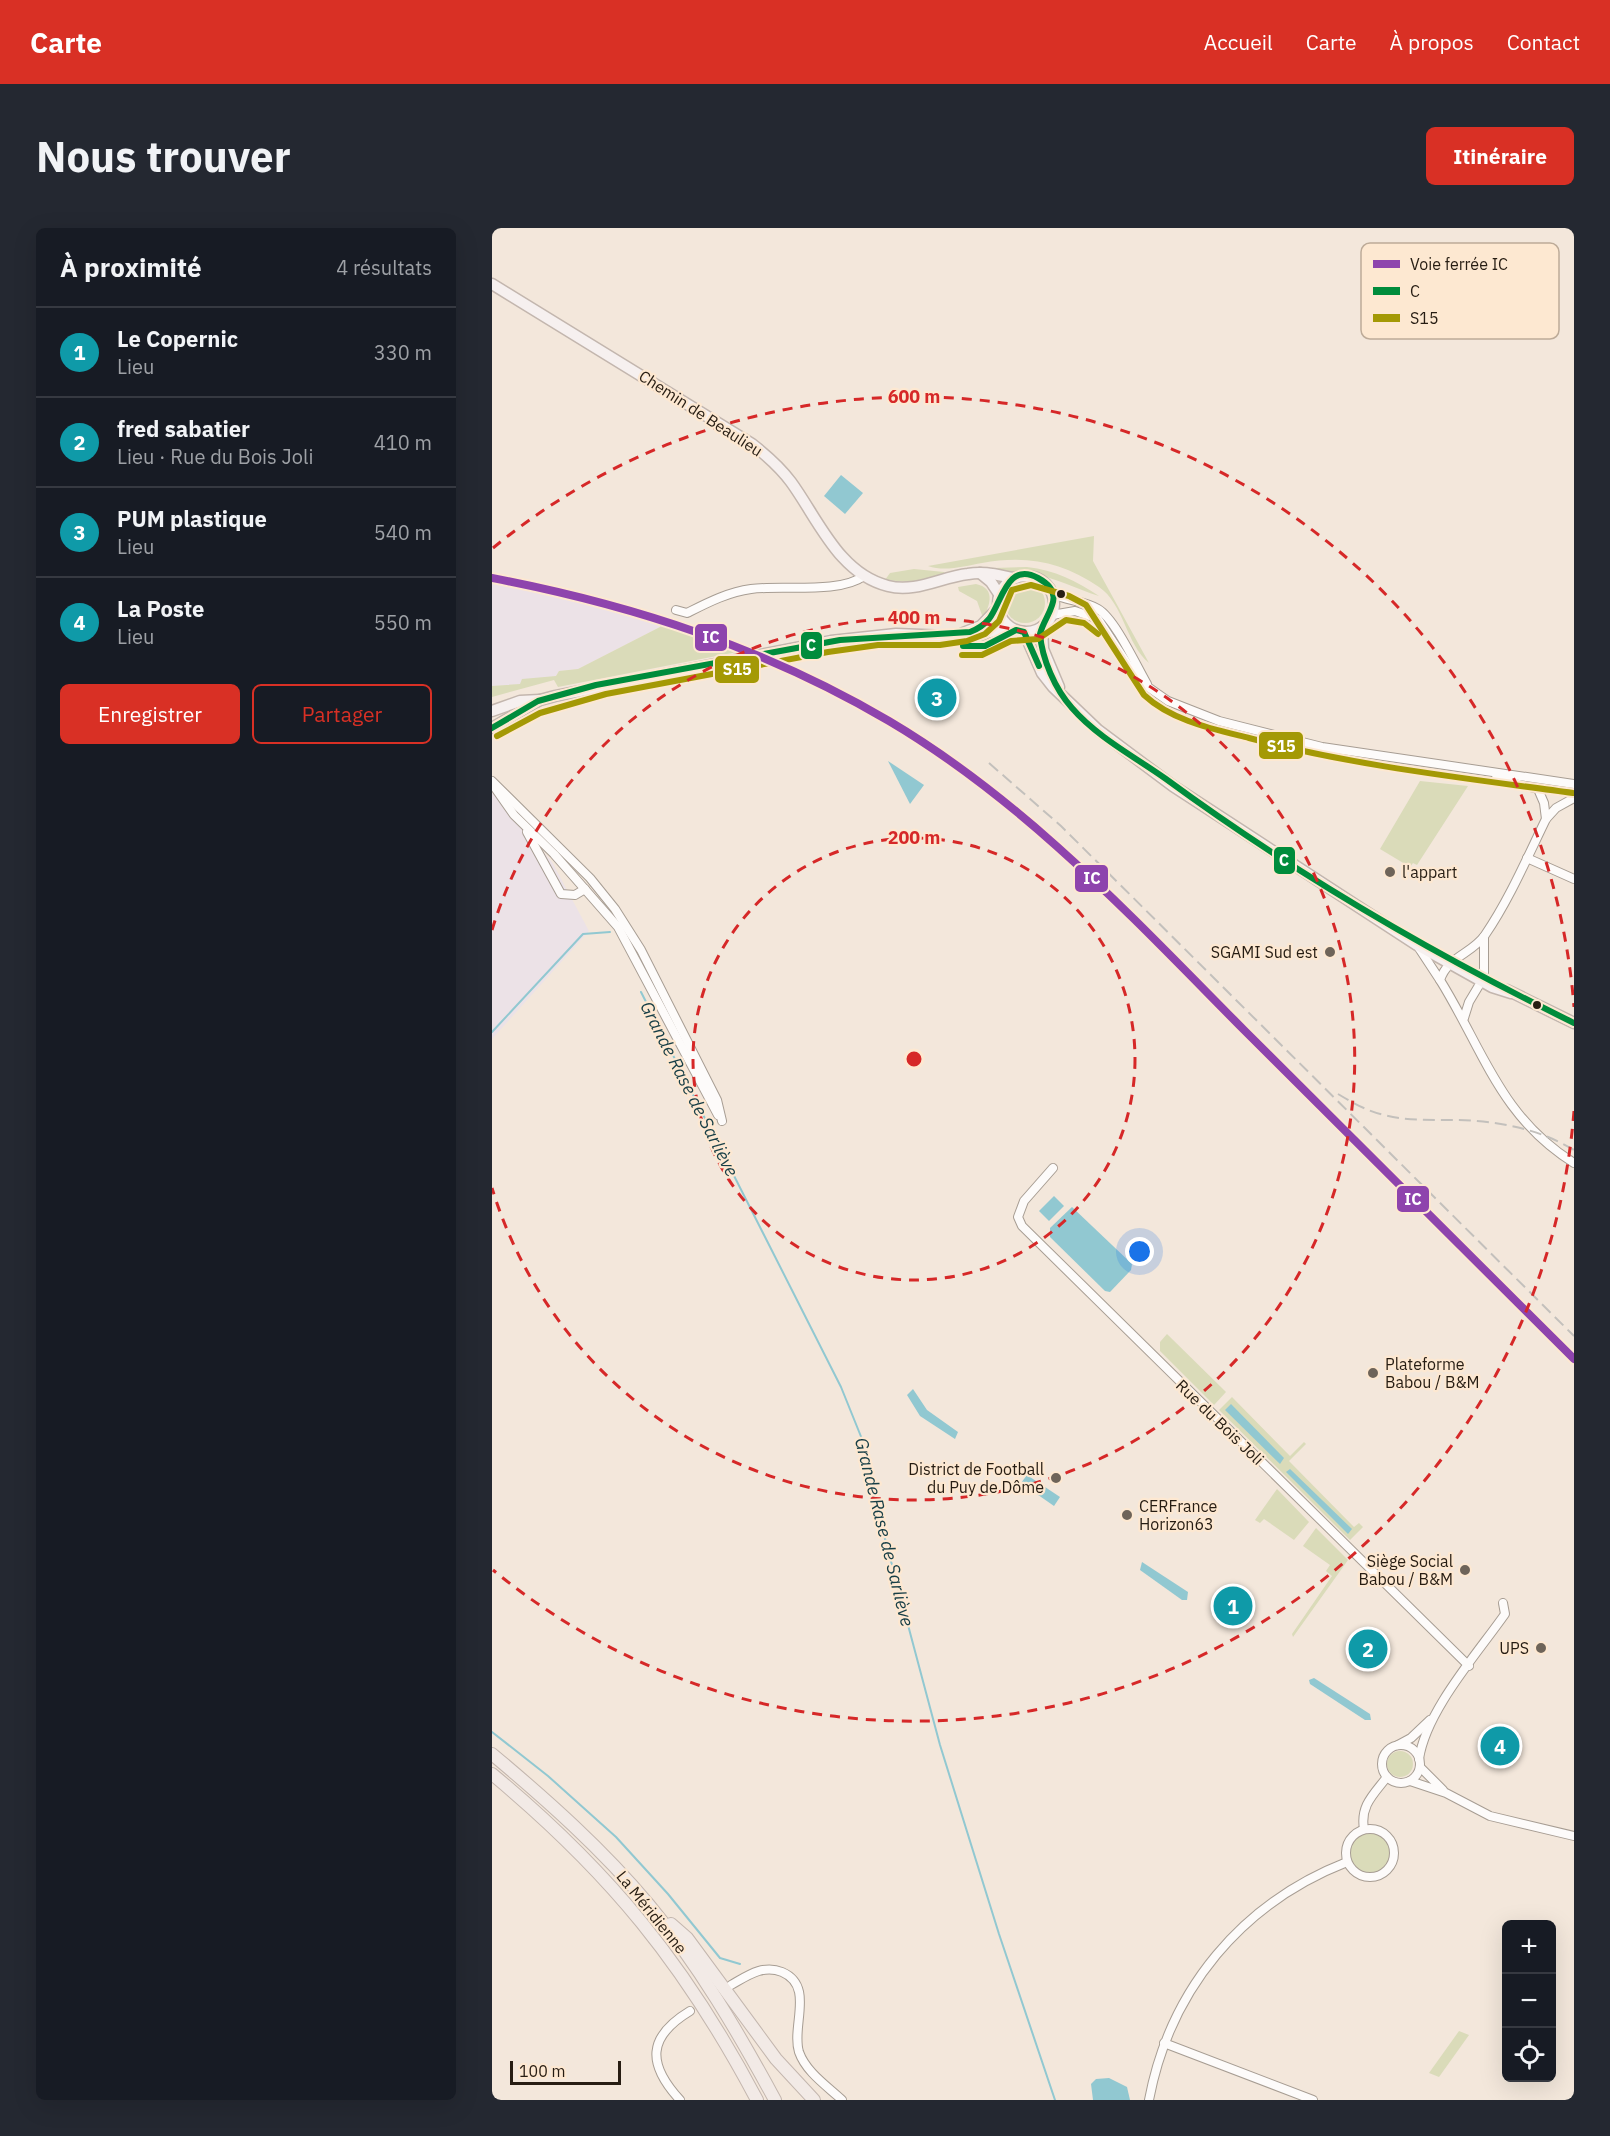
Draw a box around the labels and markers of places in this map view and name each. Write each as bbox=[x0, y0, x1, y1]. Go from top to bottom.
unlabelled marker bbox=[1055, 588, 1067, 600]
pin: 3 bbox=[918, 676, 956, 720]
place label: l'appart bbox=[1402, 862, 1457, 882]
marker: l'appart bbox=[1383, 865, 1397, 879]
place label: SGAMI Sud est bbox=[1211, 942, 1318, 962]
marker: SGAMI Sud est bbox=[1323, 945, 1337, 959]
unlabelled marker bbox=[1531, 999, 1543, 1011]
centre of rings bbox=[904, 1049, 924, 1069]
place label: Plateforme Babou / B&M bbox=[1385, 1354, 1480, 1392]
marker: Plateforme Babou / B&M bbox=[1366, 1366, 1380, 1380]
place label: District de Football du Puy de Dôme bbox=[908, 1459, 1044, 1497]
marker: District de Football du Puy de Dôme bbox=[1049, 1471, 1063, 1485]
place label: CERFrance Horizon63 bbox=[1139, 1496, 1218, 1534]
marker: CERFrance Horizon63 bbox=[1120, 1508, 1134, 1522]
place label: Siège Social Babou / B&M bbox=[1358, 1551, 1453, 1589]
marker: Siège Social Babou / B&M bbox=[1458, 1563, 1472, 1577]
pin: 1 bbox=[1214, 1584, 1252, 1628]
pin: 2 bbox=[1348, 1626, 1388, 1672]
place label: UPS bbox=[1499, 1638, 1529, 1658]
marker: UPS bbox=[1534, 1641, 1548, 1655]
pin: 4 bbox=[1480, 1724, 1520, 1768]

